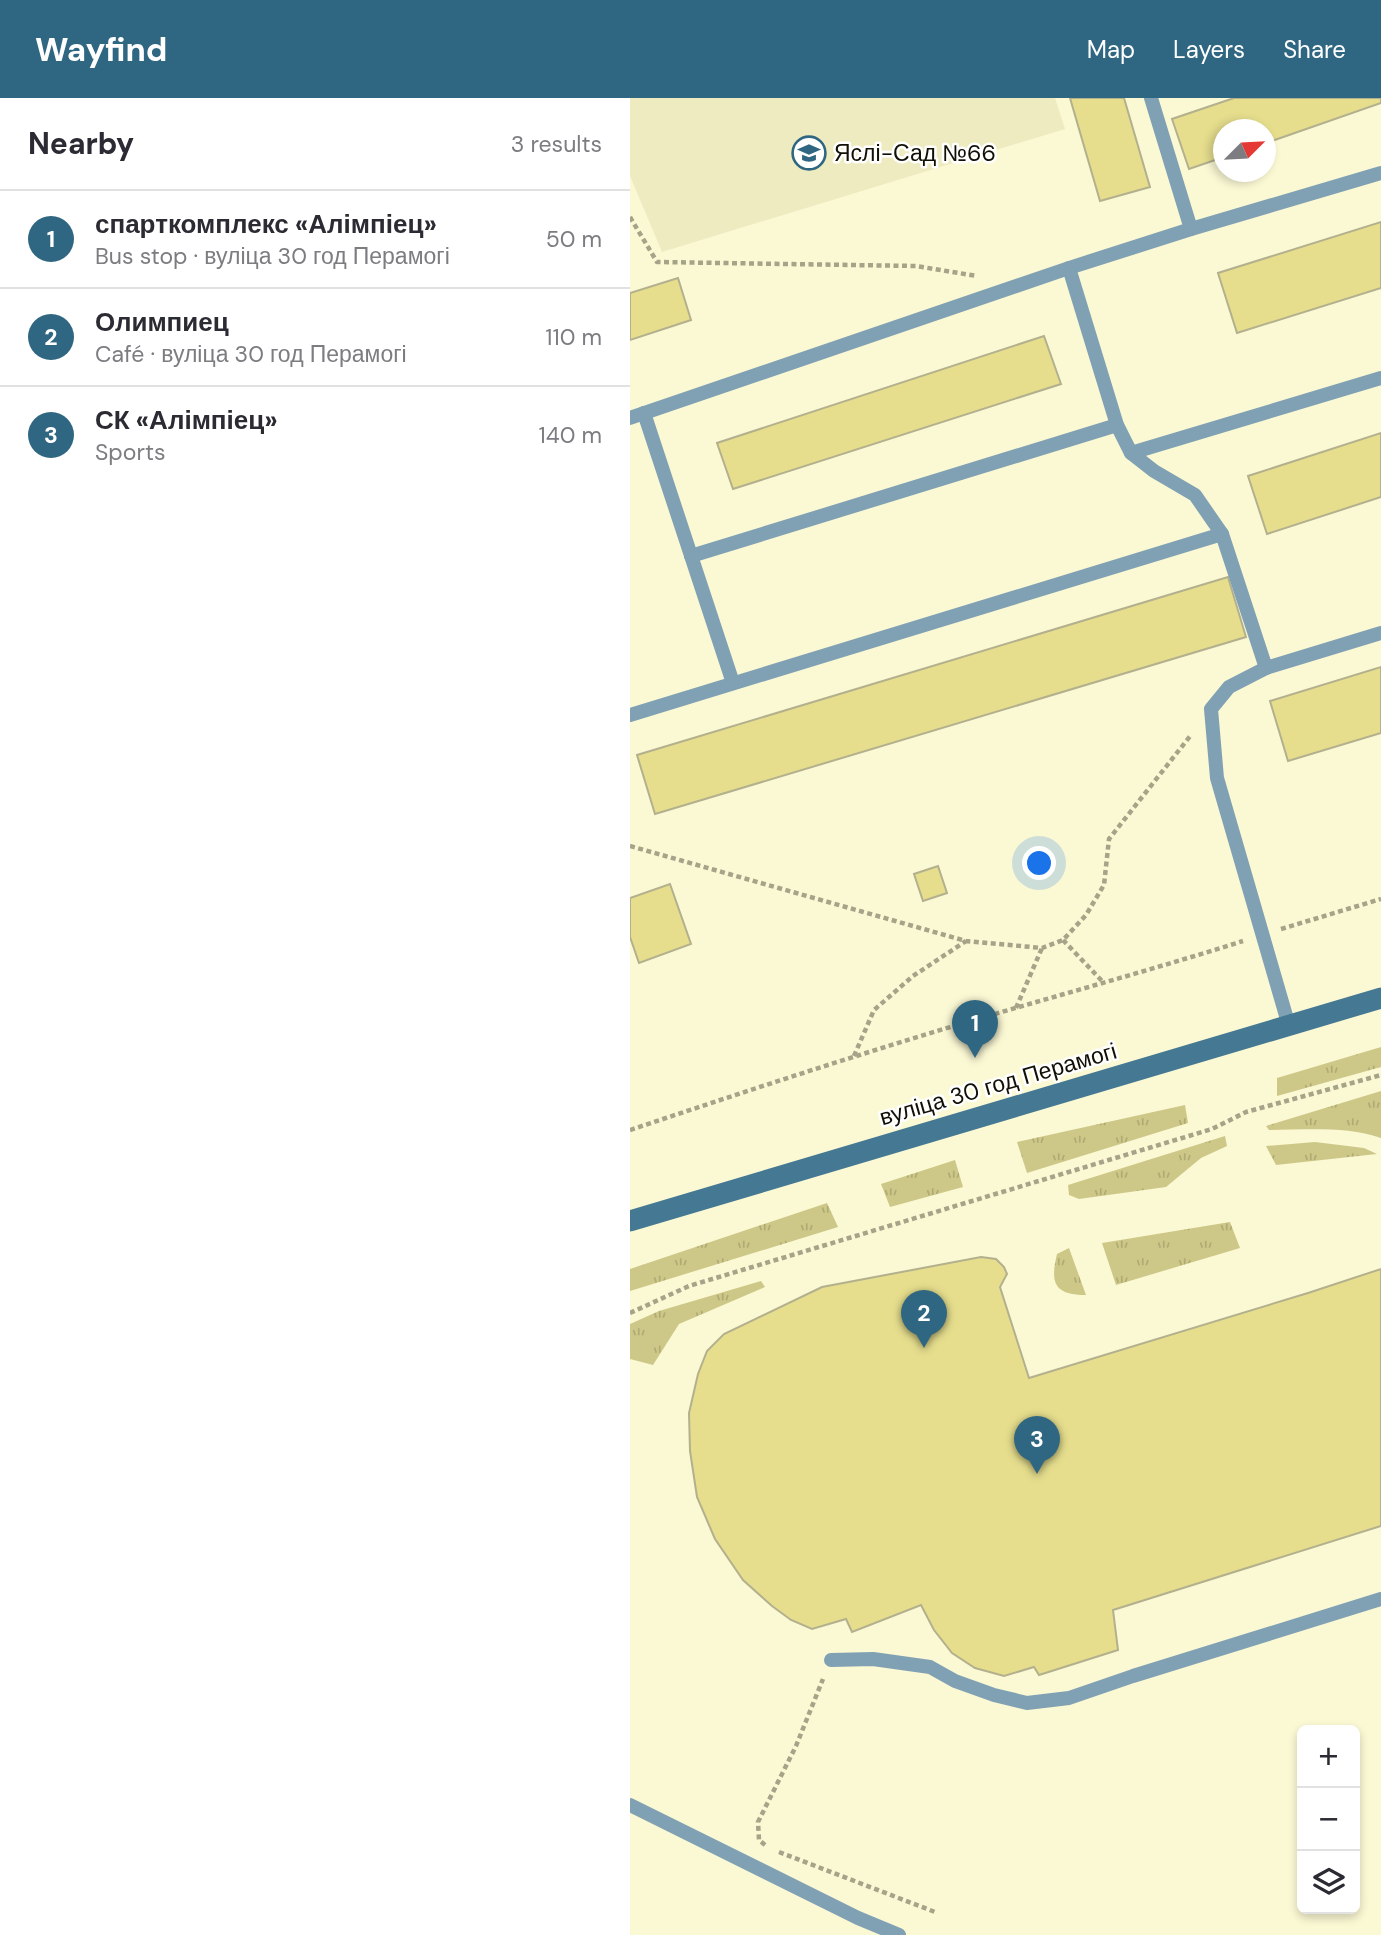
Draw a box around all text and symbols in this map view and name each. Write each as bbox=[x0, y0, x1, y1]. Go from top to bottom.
text: Wayfind bbox=[35, 28, 167, 71]
text: Map bbox=[1087, 34, 1135, 65]
text: Layers bbox=[1173, 34, 1245, 65]
text: Share bbox=[1283, 34, 1346, 65]
north arrow bbox=[1213, 119, 1276, 182]
text: Nearby bbox=[28, 124, 134, 163]
text: 3 results bbox=[511, 129, 602, 159]
school or university icon: Яслі-Сад №66 bbox=[790, 134, 828, 172]
place label: Яслі-Сад №66 bbox=[834, 138, 996, 168]
text: спарткомплекс «Алімпіец» bbox=[95, 207, 437, 241]
text: 1 bbox=[47, 224, 55, 254]
text: 50 m bbox=[546, 224, 602, 254]
text: Bus stop · вуліца 30 год Перамогі bbox=[95, 241, 450, 271]
text: Олимпиец bbox=[95, 305, 229, 339]
text: 2 bbox=[44, 322, 58, 352]
text: 110 m bbox=[545, 322, 602, 352]
text: Café · вуліца 30 год Перамогі bbox=[95, 339, 407, 369]
text: СК «Алімпіец» bbox=[95, 403, 278, 437]
text: 3 bbox=[44, 420, 58, 450]
text: 140 m bbox=[539, 420, 602, 450]
text: Sports bbox=[95, 437, 165, 467]
your location bbox=[1022, 846, 1056, 880]
pin: 1 bbox=[952, 1000, 998, 1058]
street label: вуліца 30 год Перамогі bbox=[876, 1036, 1120, 1132]
pin: 2 bbox=[901, 1290, 947, 1348]
pin: 3 bbox=[1014, 1416, 1060, 1474]
map controls bbox=[1297, 1725, 1360, 1914]
button: + bbox=[1297, 1725, 1360, 1788]
button: − bbox=[1297, 1788, 1360, 1851]
button: layers bbox=[1297, 1851, 1360, 1914]

